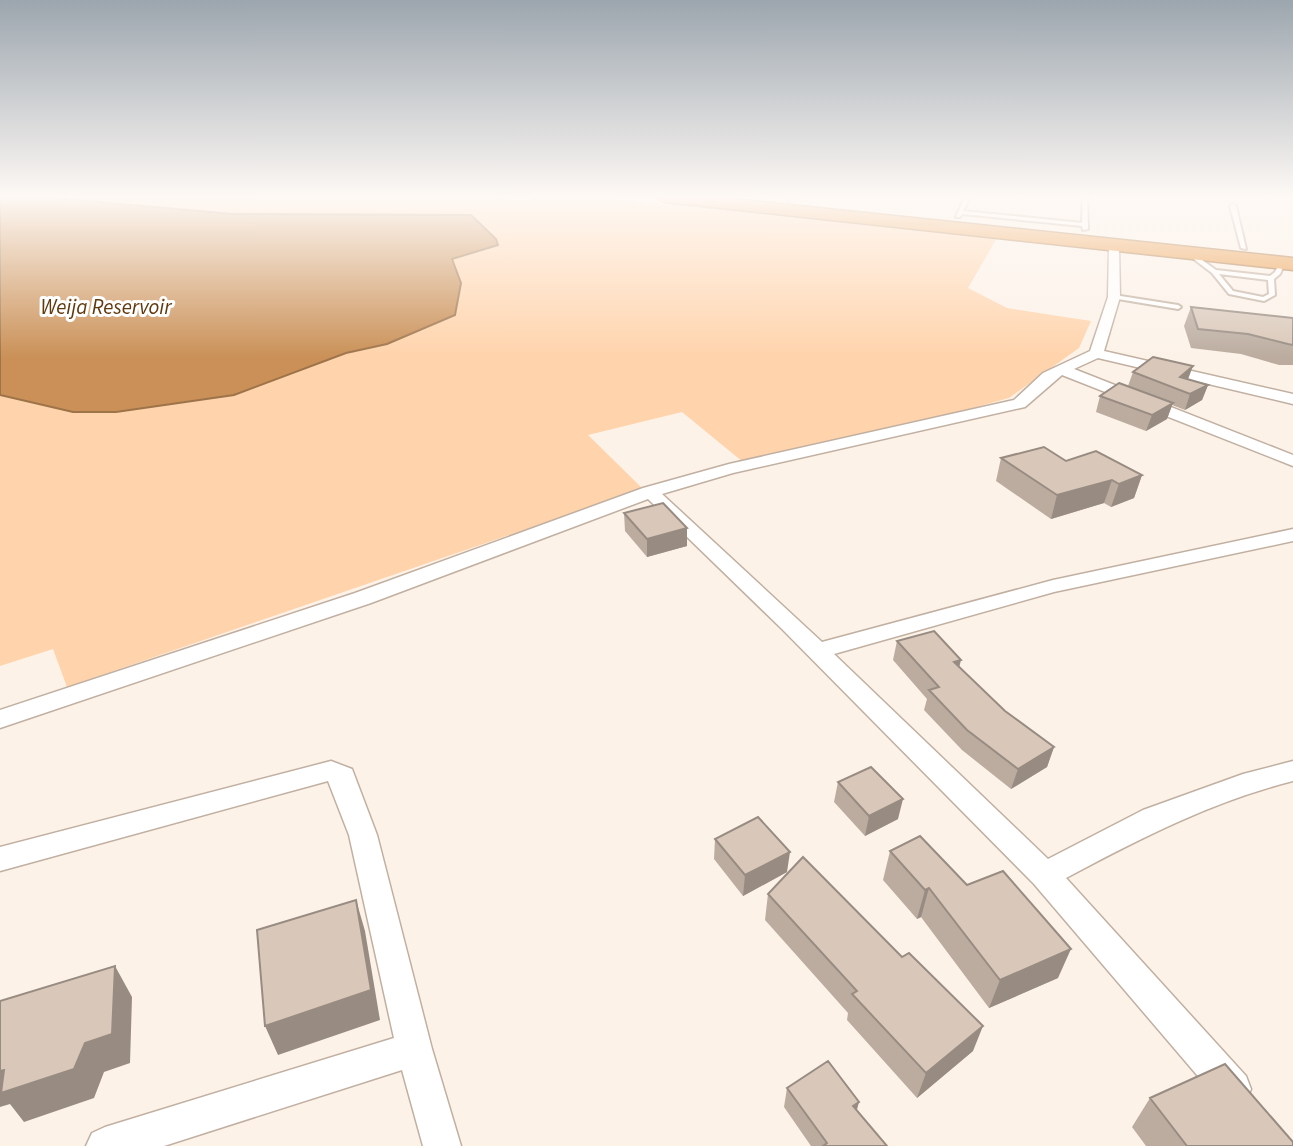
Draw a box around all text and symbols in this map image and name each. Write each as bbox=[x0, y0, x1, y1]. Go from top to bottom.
water label: Weija Reservoir bbox=[41, 292, 172, 322]

